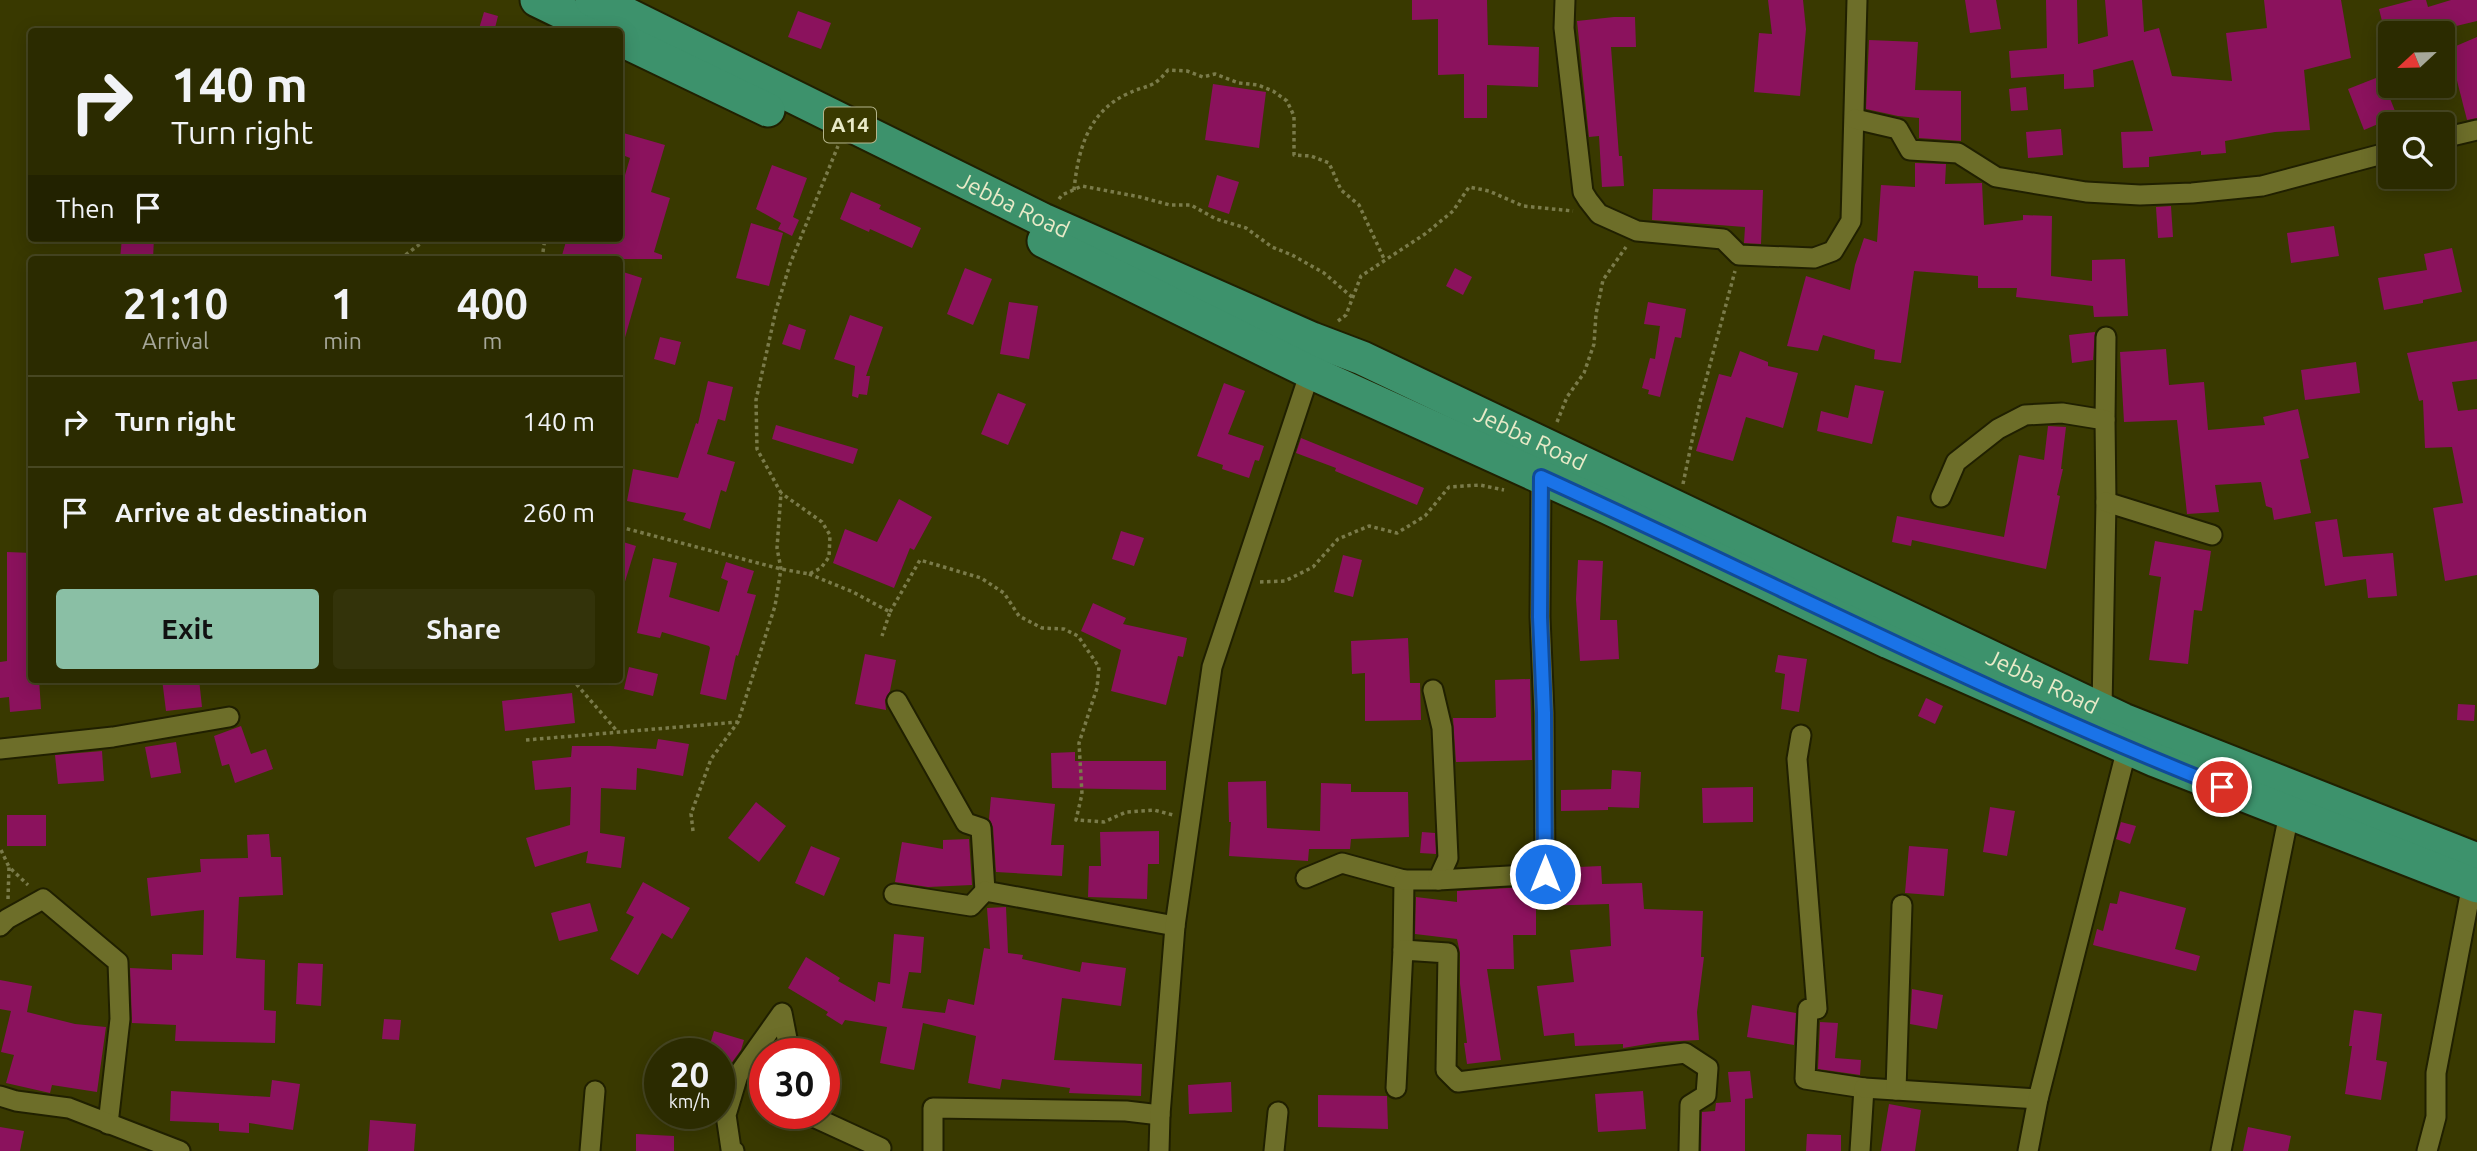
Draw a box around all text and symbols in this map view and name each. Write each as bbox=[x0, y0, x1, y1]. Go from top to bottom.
north arrow bbox=[2378, 21, 2455, 98]
map controls bbox=[2378, 21, 2455, 189]
icon: right bbox=[56, 56, 147, 147]
text: 140 m bbox=[171, 56, 308, 111]
road number: A14 bbox=[824, 108, 876, 142]
button: search bbox=[2378, 112, 2455, 189]
text: Turn right bbox=[171, 114, 313, 150]
street label: Jebba Road bbox=[954, 167, 1074, 242]
icon: arrive bbox=[129, 189, 167, 227]
text: Then bbox=[56, 194, 115, 223]
text: 21:10 bbox=[123, 280, 228, 327]
text: 1 bbox=[331, 280, 354, 327]
text: 400 bbox=[457, 280, 528, 327]
text: Arrival bbox=[142, 328, 209, 353]
text: min bbox=[323, 328, 362, 353]
text: m bbox=[482, 328, 502, 353]
street label: Jebba Road bbox=[1471, 400, 1591, 475]
icon: right bbox=[56, 403, 94, 441]
text: Turn right bbox=[115, 407, 236, 436]
text: 140 m bbox=[523, 407, 595, 436]
icon: arrive bbox=[56, 494, 94, 532]
text: Arrive at destination bbox=[115, 498, 368, 527]
text: 260 m bbox=[523, 498, 595, 527]
button: Exit bbox=[56, 589, 319, 669]
button: Share bbox=[333, 589, 595, 669]
street label: Jebba Road bbox=[1983, 644, 2103, 719]
pin bbox=[2192, 757, 2252, 817]
icon: arrive bbox=[2203, 768, 2241, 806]
position arrow bbox=[1508, 837, 1582, 911]
speed limit sign: 30 bbox=[749, 1038, 840, 1129]
text: 20 bbox=[670, 1054, 709, 1094]
text: km/h bbox=[669, 1091, 710, 1111]

